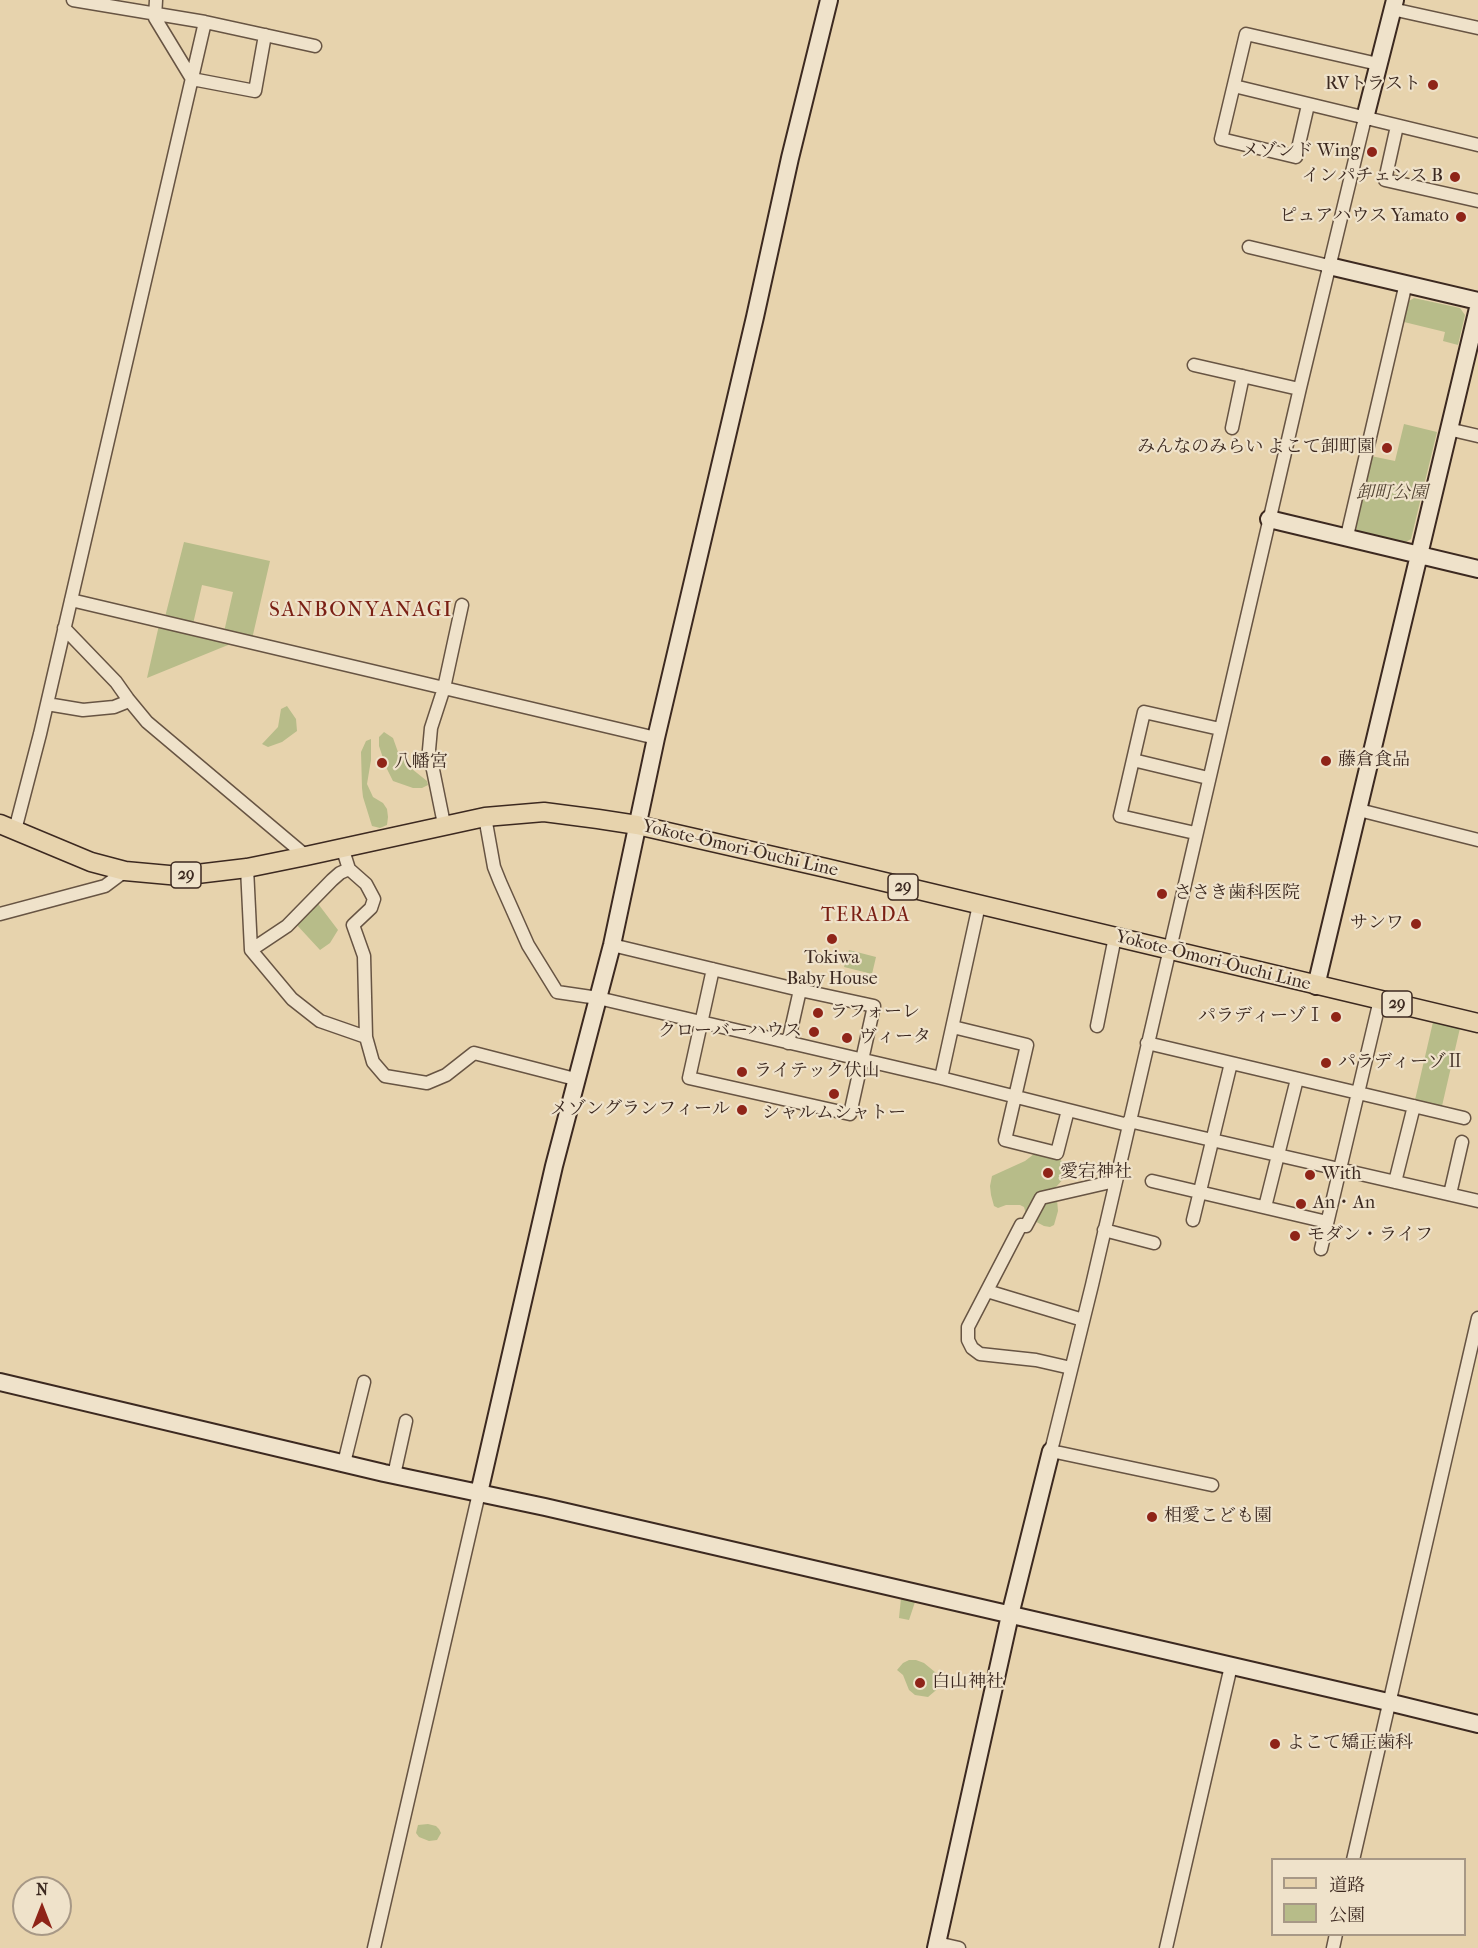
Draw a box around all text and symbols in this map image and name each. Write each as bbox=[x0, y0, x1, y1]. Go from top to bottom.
place label: RVトラスト bbox=[1325, 74, 1421, 96]
marker: RVトラスト bbox=[1426, 78, 1440, 92]
place label: メゾンド Wing bbox=[1241, 141, 1360, 163]
marker: メゾンド Wing bbox=[1365, 145, 1379, 159]
place label: インパチェンス B bbox=[1301, 166, 1443, 188]
marker: インパチェンス B bbox=[1448, 170, 1462, 184]
place label: ピュアハウス Yamato bbox=[1279, 206, 1449, 228]
marker: ピュアハウス Yamato bbox=[1454, 210, 1468, 224]
place label: みんなのみらい よこて卸町園 bbox=[1137, 437, 1375, 459]
marker: みんなのみらい よこて卸町園 bbox=[1380, 441, 1394, 455]
park label: 卸町公園 bbox=[1356, 483, 1428, 505]
district label: SANBONYANAGI bbox=[269, 598, 453, 624]
place label: 藤倉食品 bbox=[1338, 750, 1410, 772]
place label: 八幡宮 bbox=[394, 752, 448, 774]
marker: 藤倉食品 bbox=[1319, 754, 1333, 768]
marker: 八幡宮 bbox=[375, 756, 389, 770]
street label: Yokote-Ōmori-Ōuchi Line bbox=[640, 816, 840, 882]
road number: 29 bbox=[171, 862, 201, 888]
road number: 29 bbox=[888, 874, 918, 900]
place label: ささき歯科医院 bbox=[1174, 883, 1300, 905]
marker: ささき歯科医院 bbox=[1155, 887, 1169, 901]
district label: TERADA bbox=[821, 904, 911, 928]
place label: サンワ bbox=[1350, 913, 1404, 935]
marker: サンワ bbox=[1409, 917, 1423, 931]
street label: Yokote-Ōmori-Ōuchi Line bbox=[1113, 926, 1313, 996]
marker: Tokiwa Baby House bbox=[825, 932, 839, 946]
place label: Tokiwa Baby House bbox=[786, 948, 878, 990]
road number: 29 bbox=[1382, 991, 1412, 1017]
place label: ラフォーレ bbox=[830, 1002, 920, 1024]
marker: ラフォーレ bbox=[811, 1006, 825, 1020]
place label: パラディーゾⅠ bbox=[1198, 1006, 1324, 1028]
marker: パラディーゾⅠ bbox=[1329, 1010, 1343, 1024]
place label: クローバーハウス bbox=[658, 1021, 802, 1043]
marker: クローバーハウス bbox=[807, 1025, 821, 1039]
place label: ヴィータ bbox=[859, 1027, 931, 1049]
marker: ヴィータ bbox=[840, 1031, 854, 1045]
place label: パラディーゾⅡ bbox=[1338, 1052, 1464, 1074]
marker: パラディーゾⅡ bbox=[1319, 1056, 1333, 1070]
place label: ライテック伏山 bbox=[754, 1061, 880, 1083]
marker: ライテック伏山 bbox=[735, 1065, 749, 1079]
marker: シャルムシャトー bbox=[827, 1087, 841, 1101]
place label: メゾングランフィール bbox=[550, 1099, 730, 1121]
marker: メゾングランフィール bbox=[735, 1103, 749, 1117]
place label: シャルムシャトー bbox=[762, 1103, 906, 1125]
place label: 愛宕神社 bbox=[1060, 1162, 1132, 1184]
place label: With bbox=[1322, 1164, 1361, 1186]
marker: 愛宕神社 bbox=[1041, 1166, 1055, 1180]
marker: With bbox=[1303, 1168, 1317, 1182]
place label: An・An bbox=[1313, 1193, 1375, 1215]
marker: An・An bbox=[1294, 1197, 1308, 1211]
place label: モダン・ライフ bbox=[1307, 1225, 1433, 1247]
marker: モダン・ライフ bbox=[1288, 1229, 1302, 1243]
place label: 相愛こども園 bbox=[1164, 1506, 1272, 1528]
marker: 相愛こども園 bbox=[1145, 1510, 1159, 1524]
place label: 白山神社 bbox=[932, 1672, 1004, 1694]
marker: 白山神社 bbox=[913, 1676, 927, 1690]
place label: よこて矯正歯科 bbox=[1287, 1733, 1413, 1755]
marker: よこて矯正歯科 bbox=[1268, 1737, 1282, 1751]
legend bbox=[1271, 1858, 1466, 1936]
text: 道路 bbox=[1329, 1875, 1365, 1896]
north arrow bbox=[12, 1876, 72, 1936]
text: N bbox=[36, 1880, 48, 1899]
text: 公園 bbox=[1329, 1905, 1365, 1926]

